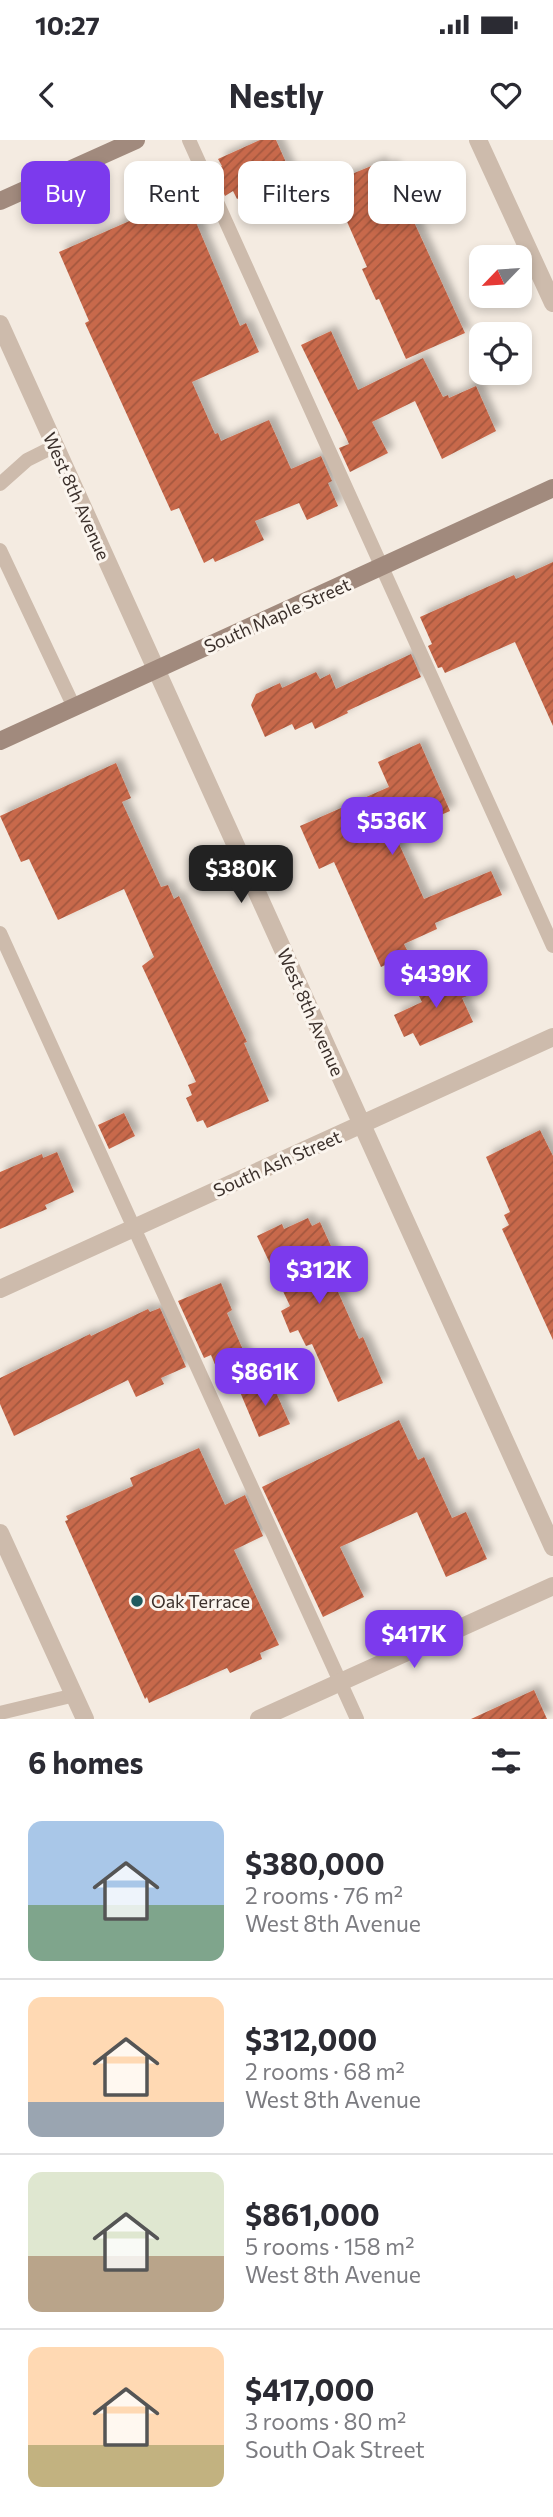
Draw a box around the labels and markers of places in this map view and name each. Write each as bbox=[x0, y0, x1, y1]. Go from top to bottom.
pin: $536K bbox=[343, 798, 441, 857]
pin: $380K bbox=[192, 846, 290, 905]
pin: $439K bbox=[387, 950, 485, 1010]
pin: $312K bbox=[270, 1246, 368, 1306]
pin: $861K bbox=[216, 1348, 314, 1408]
place label: Oak Terrace bbox=[151, 1590, 250, 1612]
marker: Oak Terrace bbox=[129, 1593, 145, 1609]
pin: $417K bbox=[365, 1610, 463, 1670]

